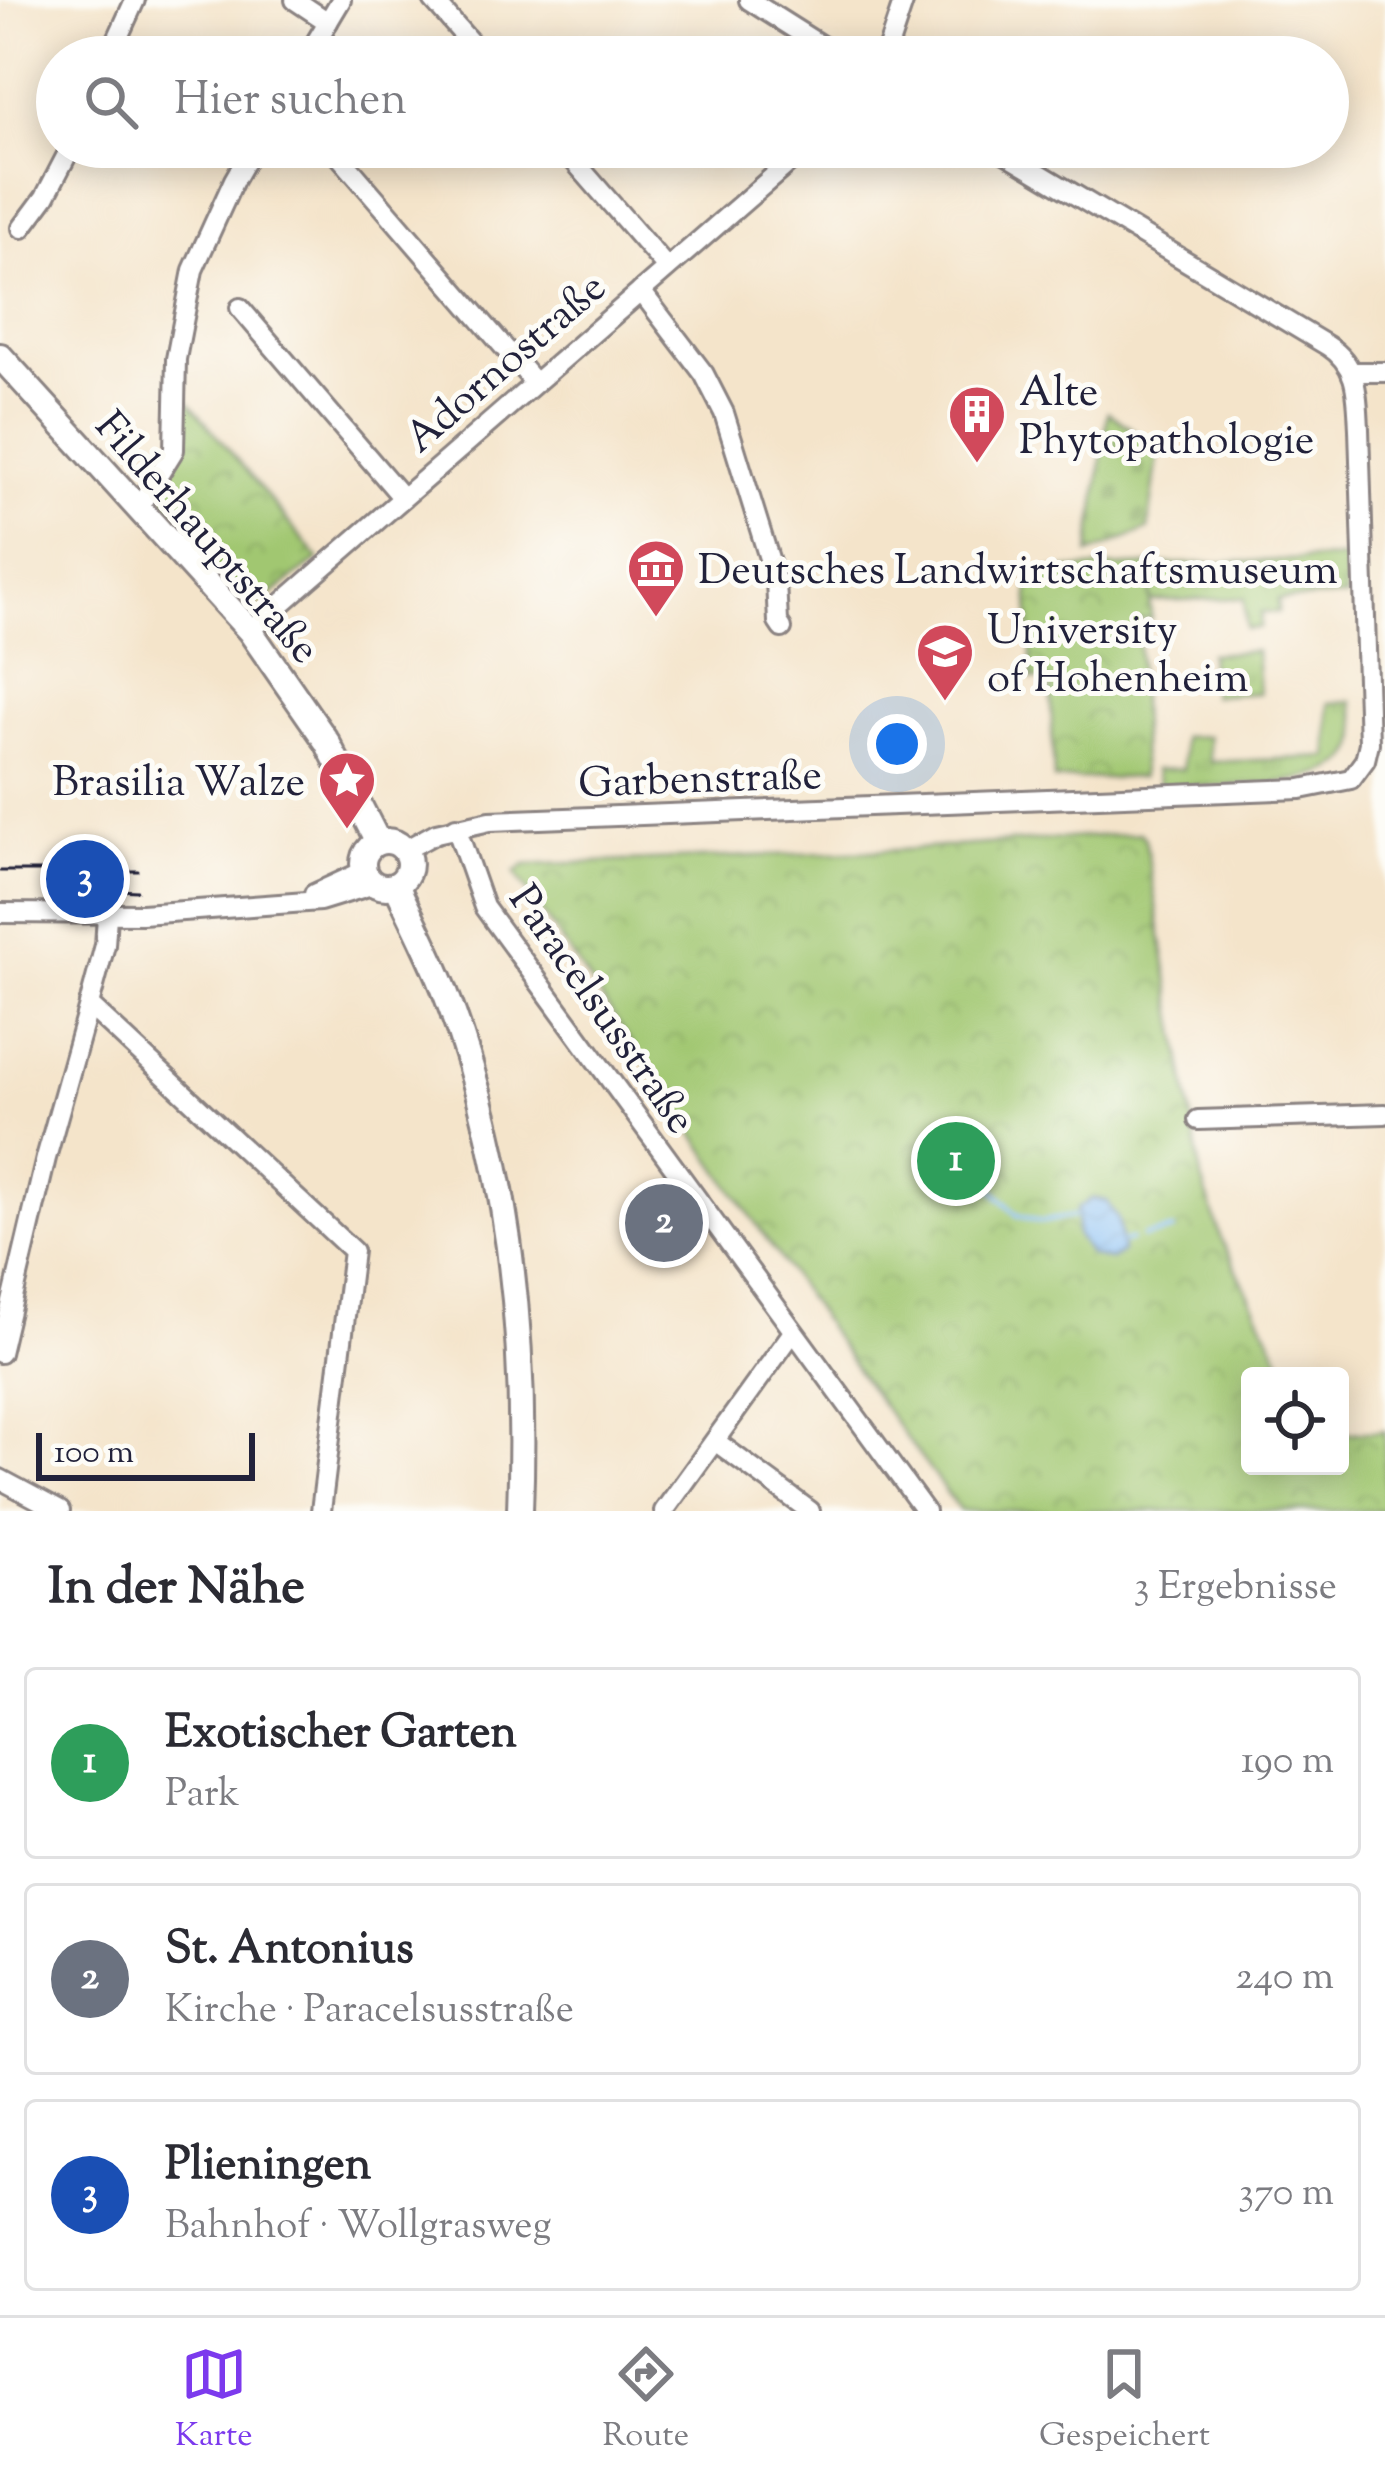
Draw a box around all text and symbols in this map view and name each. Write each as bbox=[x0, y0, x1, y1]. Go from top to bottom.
search box bbox=[36, 36, 1349, 168]
icon: search bbox=[78, 69, 144, 135]
text: Hier suchen bbox=[174, 70, 407, 135]
street label: Adornostraße bbox=[394, 260, 621, 469]
place label: Alte Phytopathologie bbox=[1019, 365, 1314, 473]
building icon: Alte Phytopathologie bbox=[946, 383, 1008, 465]
street label: Filderhauptstraße bbox=[79, 400, 332, 679]
museum icon: Deutsches Landwirtschaftsmuseum bbox=[625, 537, 687, 619]
place label: Deutsches Landwirtschaftsmuseum bbox=[698, 543, 1338, 603]
place label: University of Hohenheim bbox=[987, 603, 1249, 711]
school or university icon: University of Hohenheim bbox=[914, 621, 976, 703]
your location bbox=[867, 714, 927, 774]
street label: Garbenstraße bbox=[577, 748, 823, 816]
place icon: Brasilia Walze bbox=[316, 749, 378, 831]
place label: Brasilia Walze bbox=[52, 755, 305, 815]
pin: 3 bbox=[46, 834, 124, 924]
street label: Paracelsusstraße bbox=[492, 874, 708, 1147]
pin: 1 bbox=[917, 1116, 995, 1206]
pin: 2 bbox=[625, 1178, 703, 1268]
map controls bbox=[1241, 1367, 1349, 1475]
button: locate bbox=[1241, 1367, 1349, 1475]
scale bar bbox=[36, 1427, 255, 1480]
text: 100 m bbox=[54, 1430, 134, 1478]
text: In der Nähe bbox=[48, 1553, 305, 1626]
text: 3 Ergebnisse bbox=[1134, 1561, 1337, 1617]
text: Exotischer Garten bbox=[165, 1703, 517, 1768]
text: 1 bbox=[83, 1735, 97, 1791]
text: 190 m bbox=[1241, 1735, 1334, 1791]
text: Park bbox=[165, 1768, 240, 1824]
text: St. Antonius bbox=[165, 1919, 414, 1984]
text: 2 bbox=[81, 1951, 99, 2007]
text: 240 m bbox=[1235, 1951, 1334, 2007]
text: Kirche · Paracelsusstraße bbox=[165, 1984, 574, 2040]
text: Plieningen bbox=[165, 2135, 371, 2200]
text: 3 bbox=[82, 2167, 98, 2223]
text: 370 m bbox=[1238, 2167, 1334, 2223]
text: Bahnhof · Wollgrasweg bbox=[165, 2200, 551, 2256]
tab: Karte bbox=[175, 2341, 253, 2461]
tab: Route bbox=[603, 2341, 689, 2461]
tab: Gespeichert bbox=[1039, 2341, 1210, 2461]

